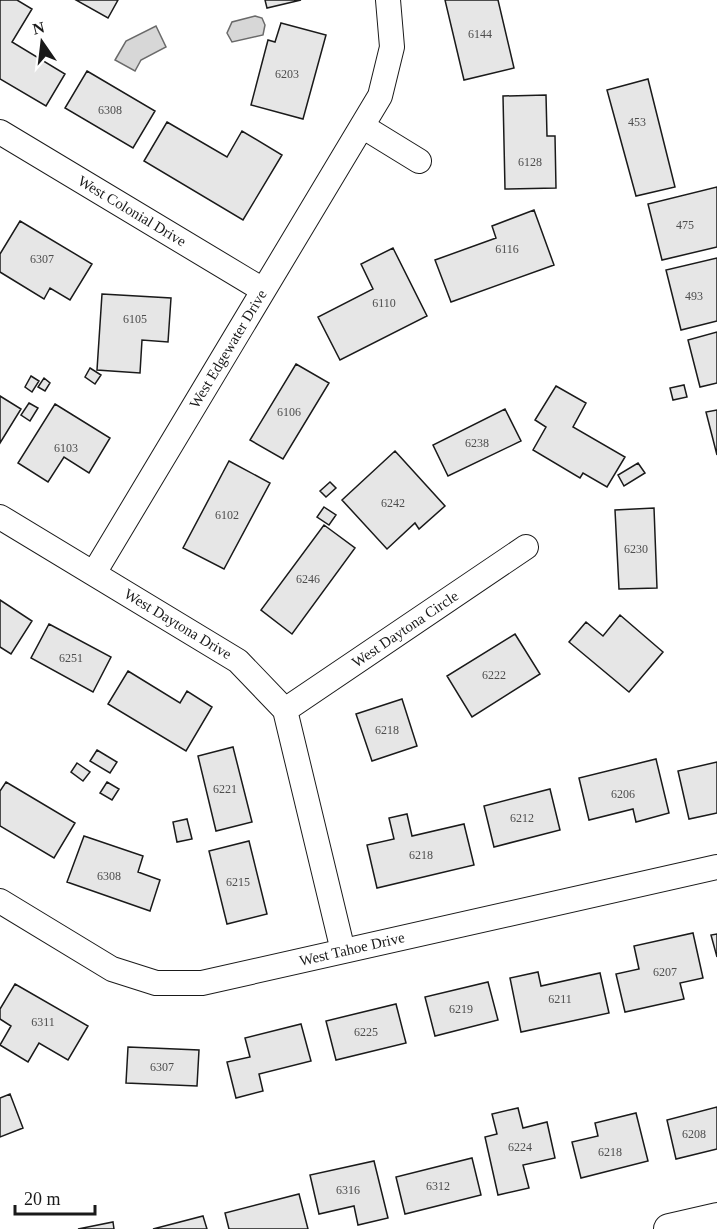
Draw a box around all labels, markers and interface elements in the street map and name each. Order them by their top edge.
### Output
north arrow [12,12,72,72]
text: N [31,18,47,38]
house number: 6144 [468,27,492,41]
house number: 6203 [275,67,299,81]
house number: 6308 [98,103,122,117]
house number: 453 [628,115,646,129]
house number: 6128 [518,155,542,169]
street label: West Colonial Drive [75,172,189,250]
house number: 475 [676,218,694,232]
house number: 6116 [495,242,519,256]
house number: 6307 [30,252,54,266]
street label: West Edgewater Drive [186,287,270,411]
house number: 493 [685,289,703,303]
house number: 6110 [372,296,396,310]
house number: 6105 [123,312,147,326]
house number: 6106 [277,405,301,419]
house number: 6238 [465,436,489,450]
house number: 6103 [54,441,78,455]
house number: 6242 [381,496,405,510]
house number: 6102 [215,508,239,522]
house number: 6230 [624,542,648,556]
house number: 6246 [296,572,320,586]
street label: West Daytona Drive [122,586,235,662]
street label: West Daytona Circle [349,587,461,670]
house number: 6251 [59,651,83,665]
house number: 6222 [482,668,506,682]
house number: 6218 [375,723,399,737]
house number: 6221 [213,782,237,796]
house number: 6206 [611,787,635,801]
house number: 6212 [510,811,534,825]
house number: 6218 [409,848,433,862]
house number: 6308 [97,869,121,883]
house number: 6215 [226,875,250,889]
street label: West Tahoe Drive [298,929,406,969]
house number: 6207 [653,965,677,979]
house number: 6211 [548,992,572,1006]
house number: 6219 [449,1002,473,1016]
house number: 6311 [31,1015,55,1029]
house number: 6225 [354,1025,378,1039]
house number: 6307 [150,1060,174,1074]
house number: 6208 [682,1127,706,1141]
house number: 6224 [508,1140,532,1154]
house number: 6218 [598,1145,622,1159]
scale bar [15,1178,94,1216]
house number: 6312 [426,1179,450,1193]
house number: 6316 [336,1183,360,1197]
text: 20 m [24,1189,61,1209]

